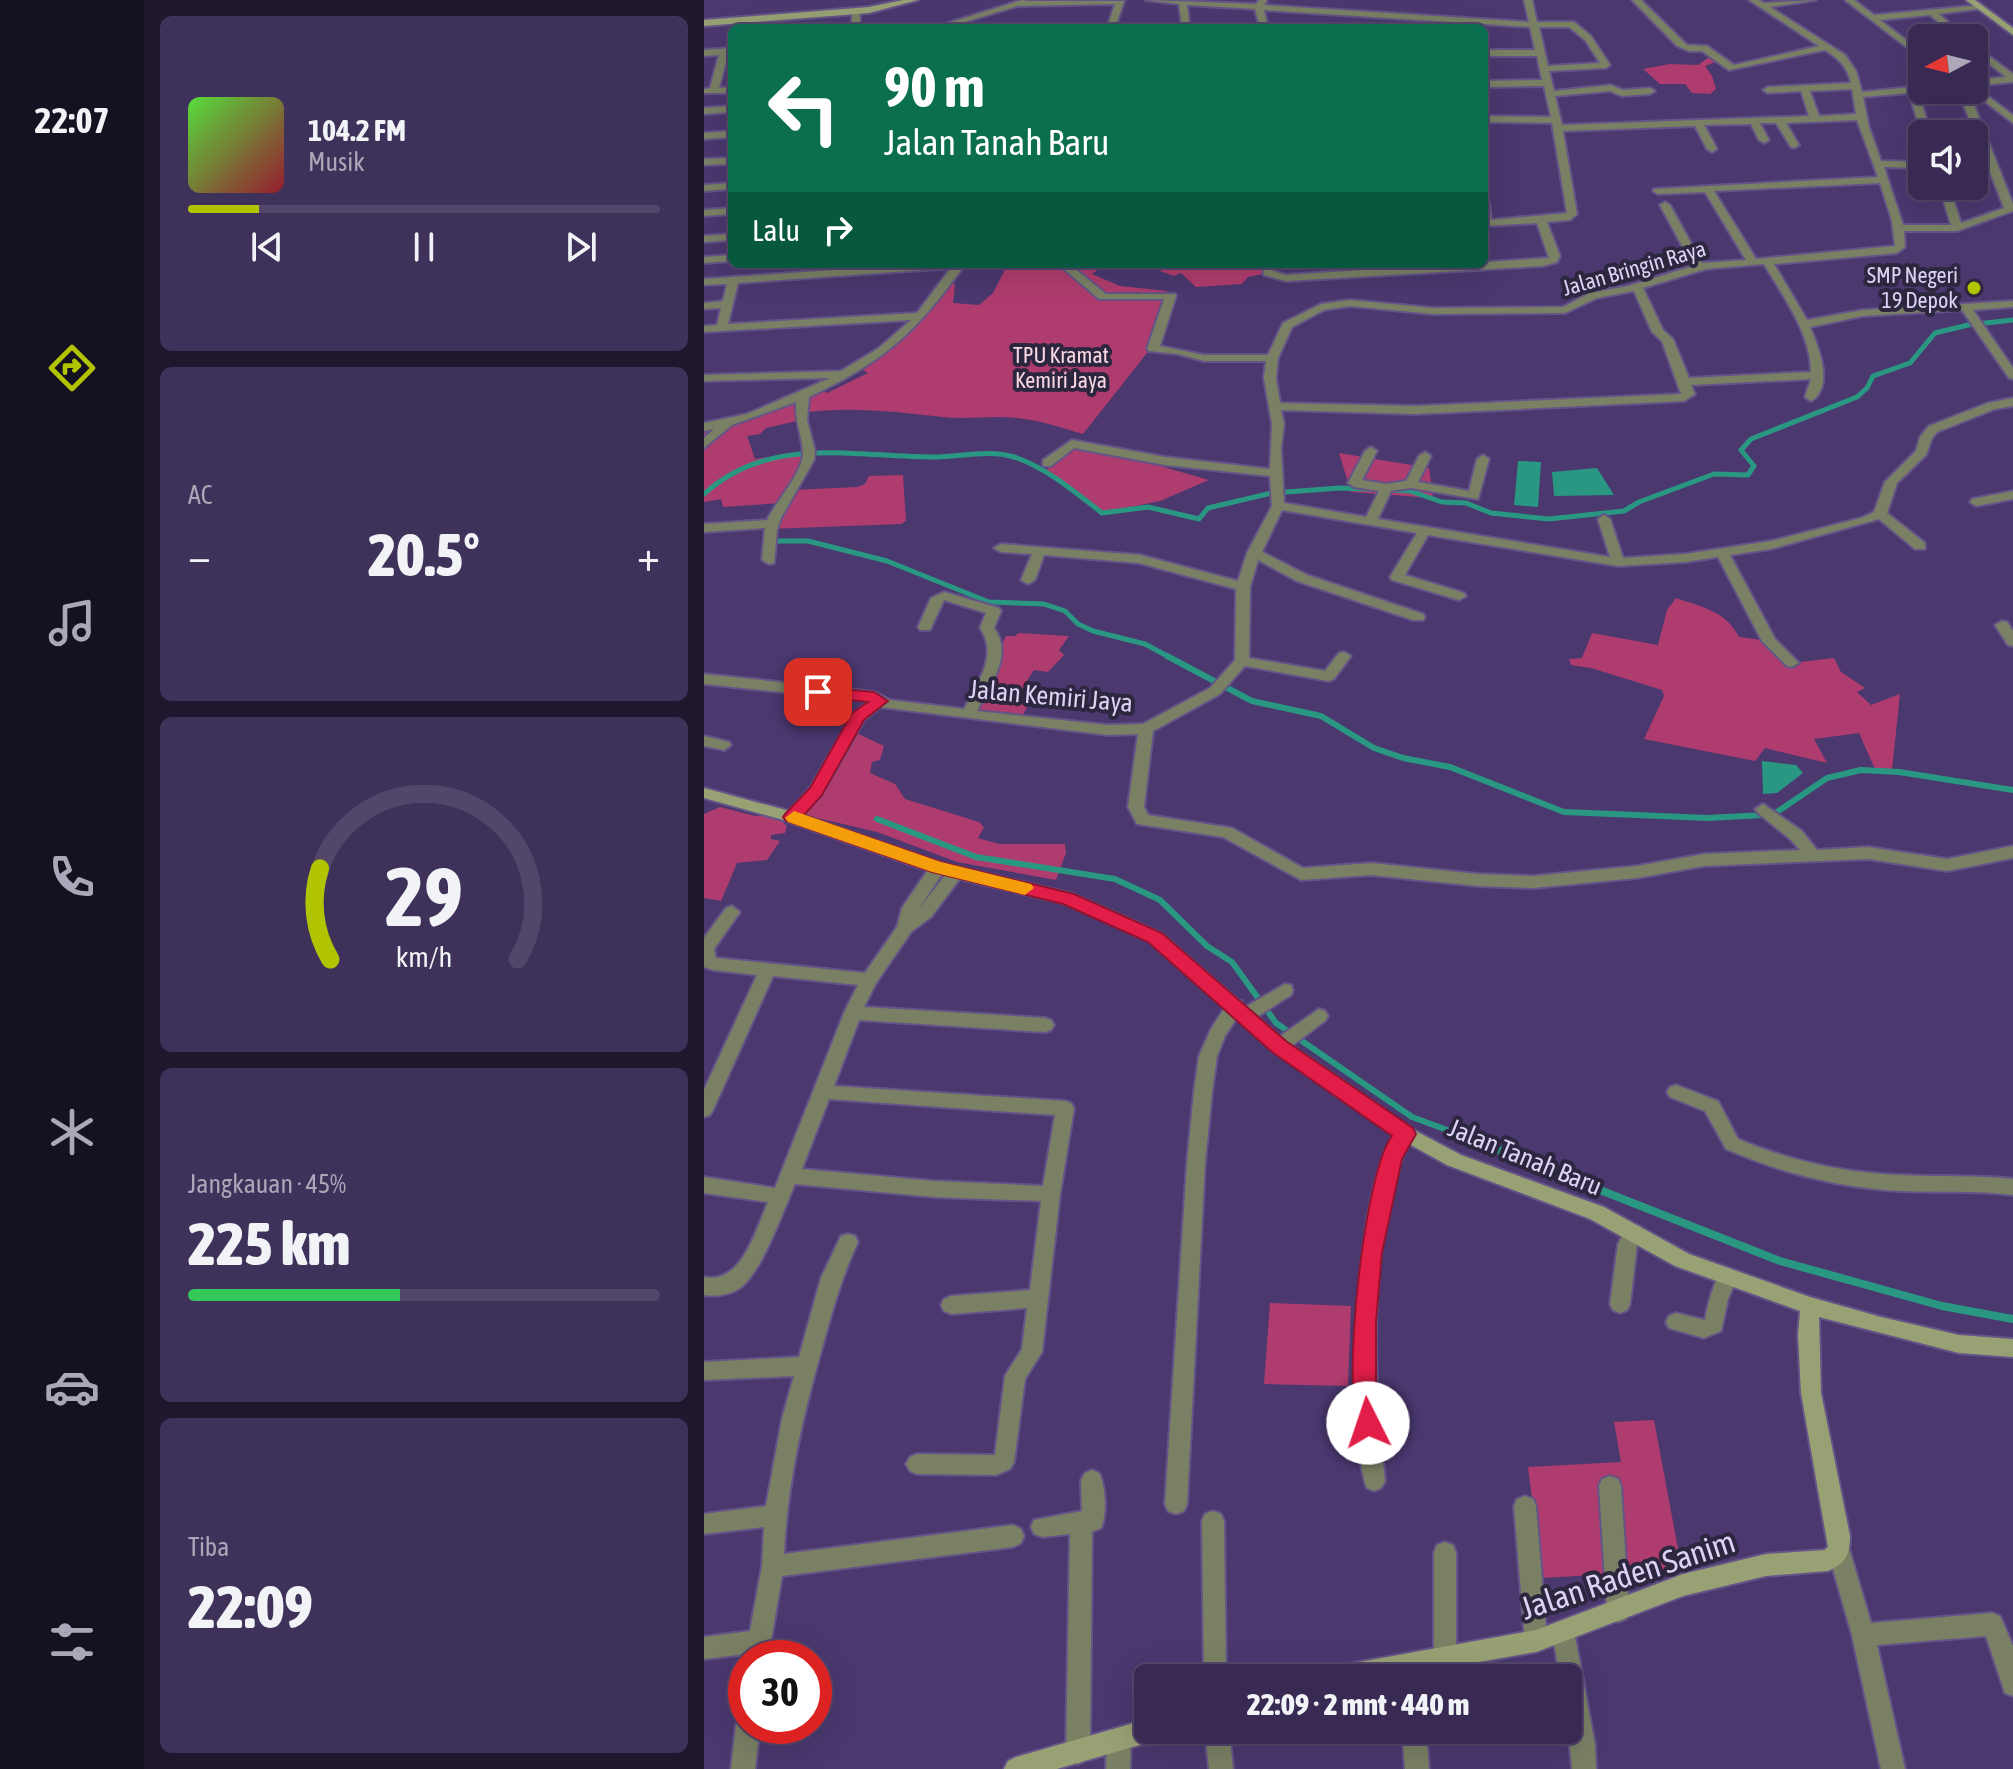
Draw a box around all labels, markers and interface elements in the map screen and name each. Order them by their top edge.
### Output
north arrow [1908,24,1988,104]
map controls [1908,24,1988,200]
text: 90 m [884,55,985,119]
icon: left [752,56,856,160]
text: 22:07 [35,99,109,141]
text: 104.2 FM [308,113,406,147]
button: sound [1908,120,1988,200]
text: Jalan Tanah Baru [884,121,1109,163]
text: Musik [308,147,365,177]
icon: right [816,208,860,252]
text: Lalu [752,213,800,247]
icon: previous [245,225,289,269]
icon: pause [402,225,446,269]
icon: next [559,225,603,269]
street label: Jalan Bringin Raya [1559,235,1709,301]
place label: SMP Negeri 19 Depok [1867,262,1958,313]
marker: SMP Negeri 19 Depok [1965,279,1983,297]
icon: directions [44,340,100,396]
park label: TPU Kramat Kemiri Jaya [1013,342,1109,393]
text: AC [188,480,212,510]
text: 20.5° [368,520,480,589]
text: − [188,530,211,580]
text: + [637,530,660,580]
icon: music [44,595,100,651]
pin [784,658,852,726]
icon: arrive [796,670,840,714]
street label: Jalan Kemiri Jaya [968,674,1134,718]
text: 29 [385,848,463,944]
icon: phone [44,849,100,905]
text: km/h [396,941,452,974]
icon: climate [44,1104,100,1160]
street label: Jalan Tanah Baru [1444,1113,1606,1201]
text: Jangkauan · 45% [188,1169,346,1199]
text: 225 km [188,1209,350,1278]
icon: car [44,1359,100,1415]
position arrow [1326,1381,1410,1465]
street label: Jalan Raden Sanim [1516,1522,1740,1627]
text: Tiba [188,1532,229,1562]
text: 22:09 [188,1572,313,1641]
icon: filters [44,1614,100,1670]
speed limit sign: 30 [728,1640,832,1744]
text: 22:09 · 2 mnt · 440 m [1247,1687,1469,1721]

